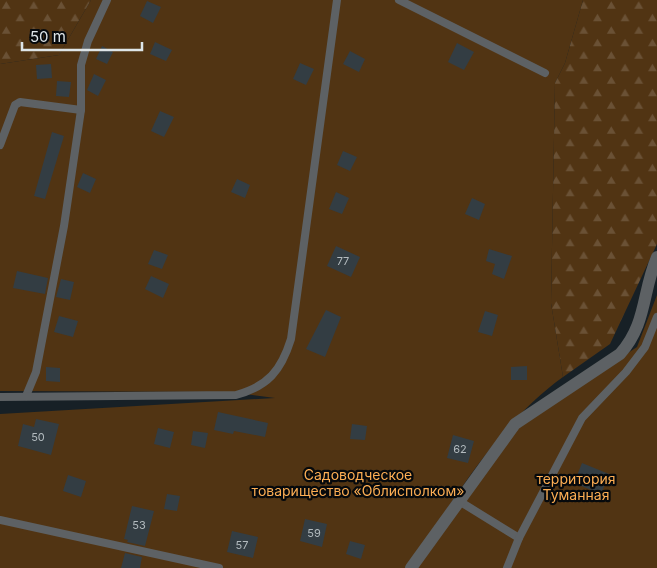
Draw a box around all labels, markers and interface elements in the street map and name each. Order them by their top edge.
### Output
scale bar [22,20,142,52]
text: 50 m [30,27,66,46]
house number: 77 [337,254,349,268]
house number: 50 [31,430,45,444]
house number: 62 [453,442,467,456]
park label: Садоводческое товарищество «Облисполком» [252,466,464,499]
park label: территория Туманная [536,470,616,503]
house number: 53 [132,518,146,532]
house number: 59 [307,526,321,540]
house number: 57 [236,538,248,552]

